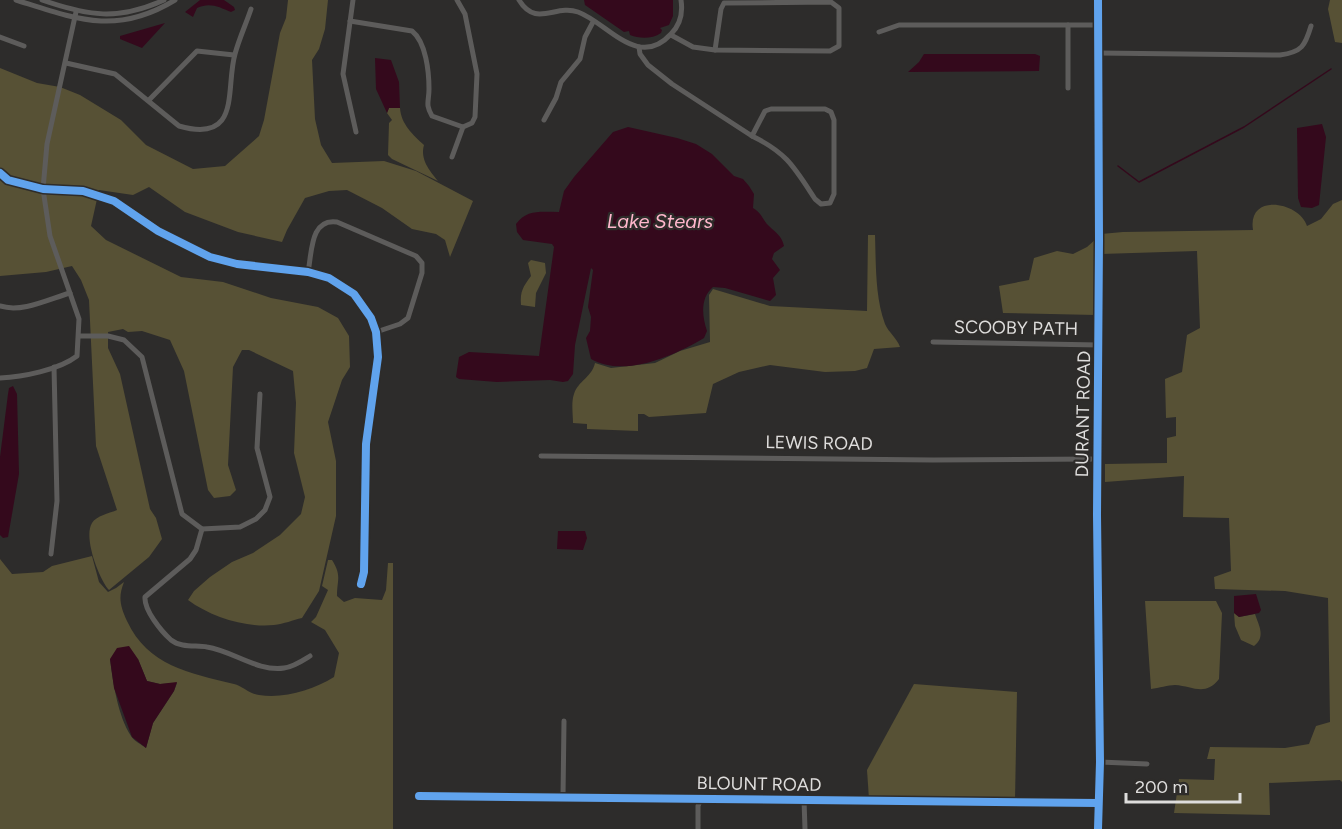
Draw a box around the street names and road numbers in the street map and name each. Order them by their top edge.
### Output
street label: SCOOBY PATH [954,316,1078,340]
street label: DURANT ROAD [1071,350,1095,478]
street label: LEWIS ROAD [765,431,873,455]
street label: BLOUNT ROAD [696,772,822,796]

